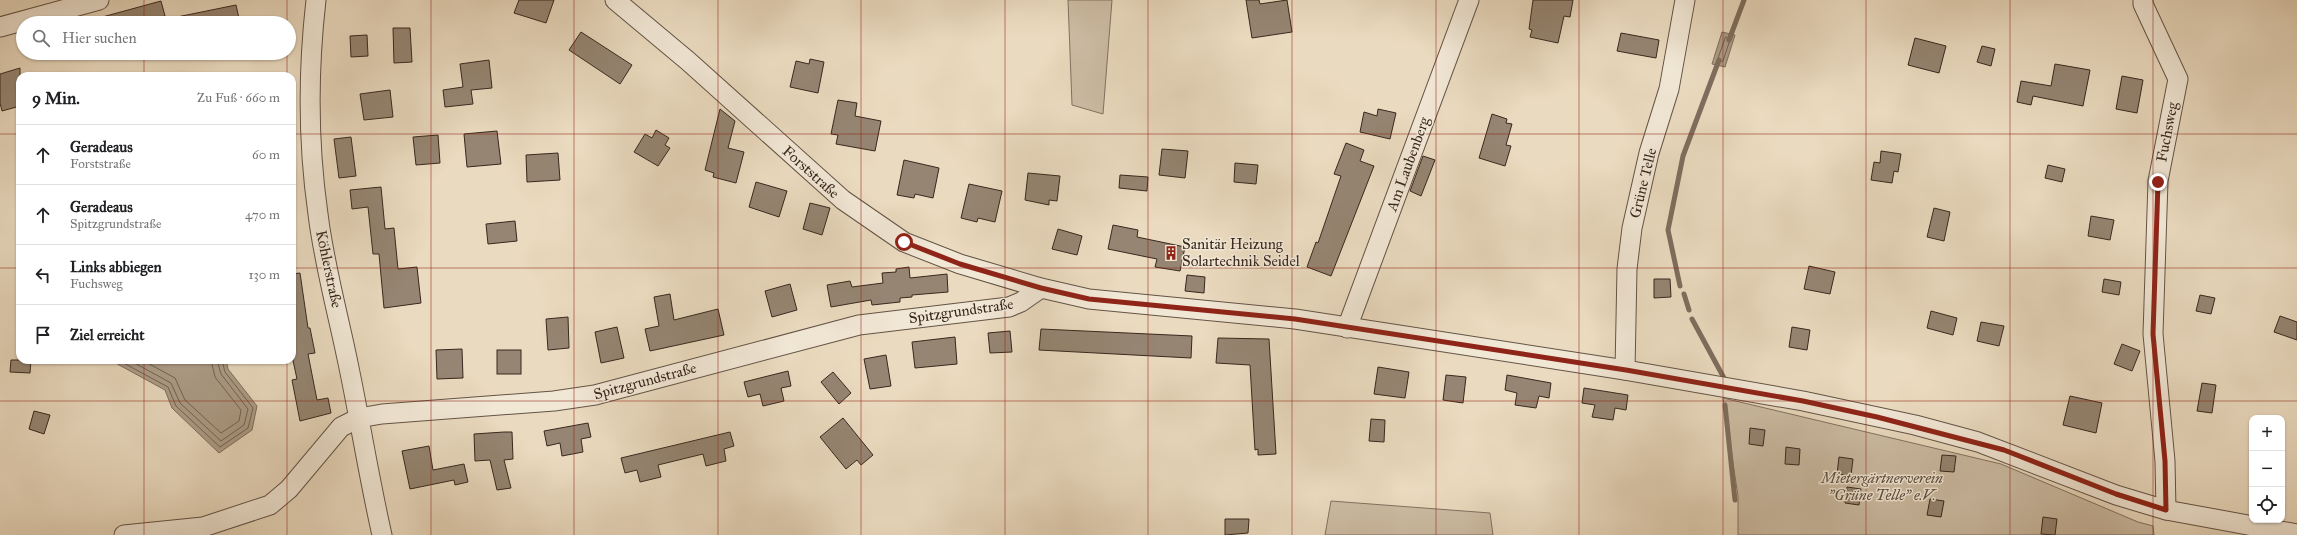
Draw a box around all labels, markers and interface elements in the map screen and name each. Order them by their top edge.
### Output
search box [16,16,296,60]
icon: search [30,27,52,49]
text: Hier suchen [62,29,137,47]
text: 9 Min. [32,88,80,109]
text: Zu Fuß · 660 m [197,90,280,106]
street label: Fuchsweg [2152,100,2182,164]
street label: Am Laubenberg [1382,113,1434,215]
text: Geradeaus [70,138,133,156]
street label: Forststraße [779,142,843,202]
icon: ahead [32,144,54,166]
street label: Grüne Telle [1626,146,1660,220]
text: 60 m [252,147,280,163]
text: Forststraße [70,156,131,172]
route end [2149,173,2167,191]
text: Geradeaus [70,198,133,216]
icon: ahead [32,204,54,226]
text: 470 m [245,207,280,223]
text: Spitzgrundstraße [70,216,161,232]
street label: Köhlerstraße [312,228,346,310]
route start [895,233,913,251]
place label: Sanitär Heizung Solartechnik Seidel [1182,235,1301,270]
building icon: Sanitär Heizung Solartechnik Seidel [1163,245,1179,261]
text: Links abbiegen [70,258,162,276]
icon: left [32,264,54,286]
text: 130 m [248,267,280,283]
text: Fuchsweg [70,276,123,292]
street label: Spitzgrundstraße [907,295,1015,327]
icon: arrive [32,324,54,346]
text: Ziel erreicht [70,326,145,344]
street label: Spitzgrundstraße [592,359,698,403]
map controls [2249,415,2285,523]
button: + [2249,415,2285,451]
button: − [2249,451,2285,487]
park label: Mietergärtnerverein "Grüne Telle" e.V. [1819,469,1943,504]
button: locate [2249,487,2285,523]

